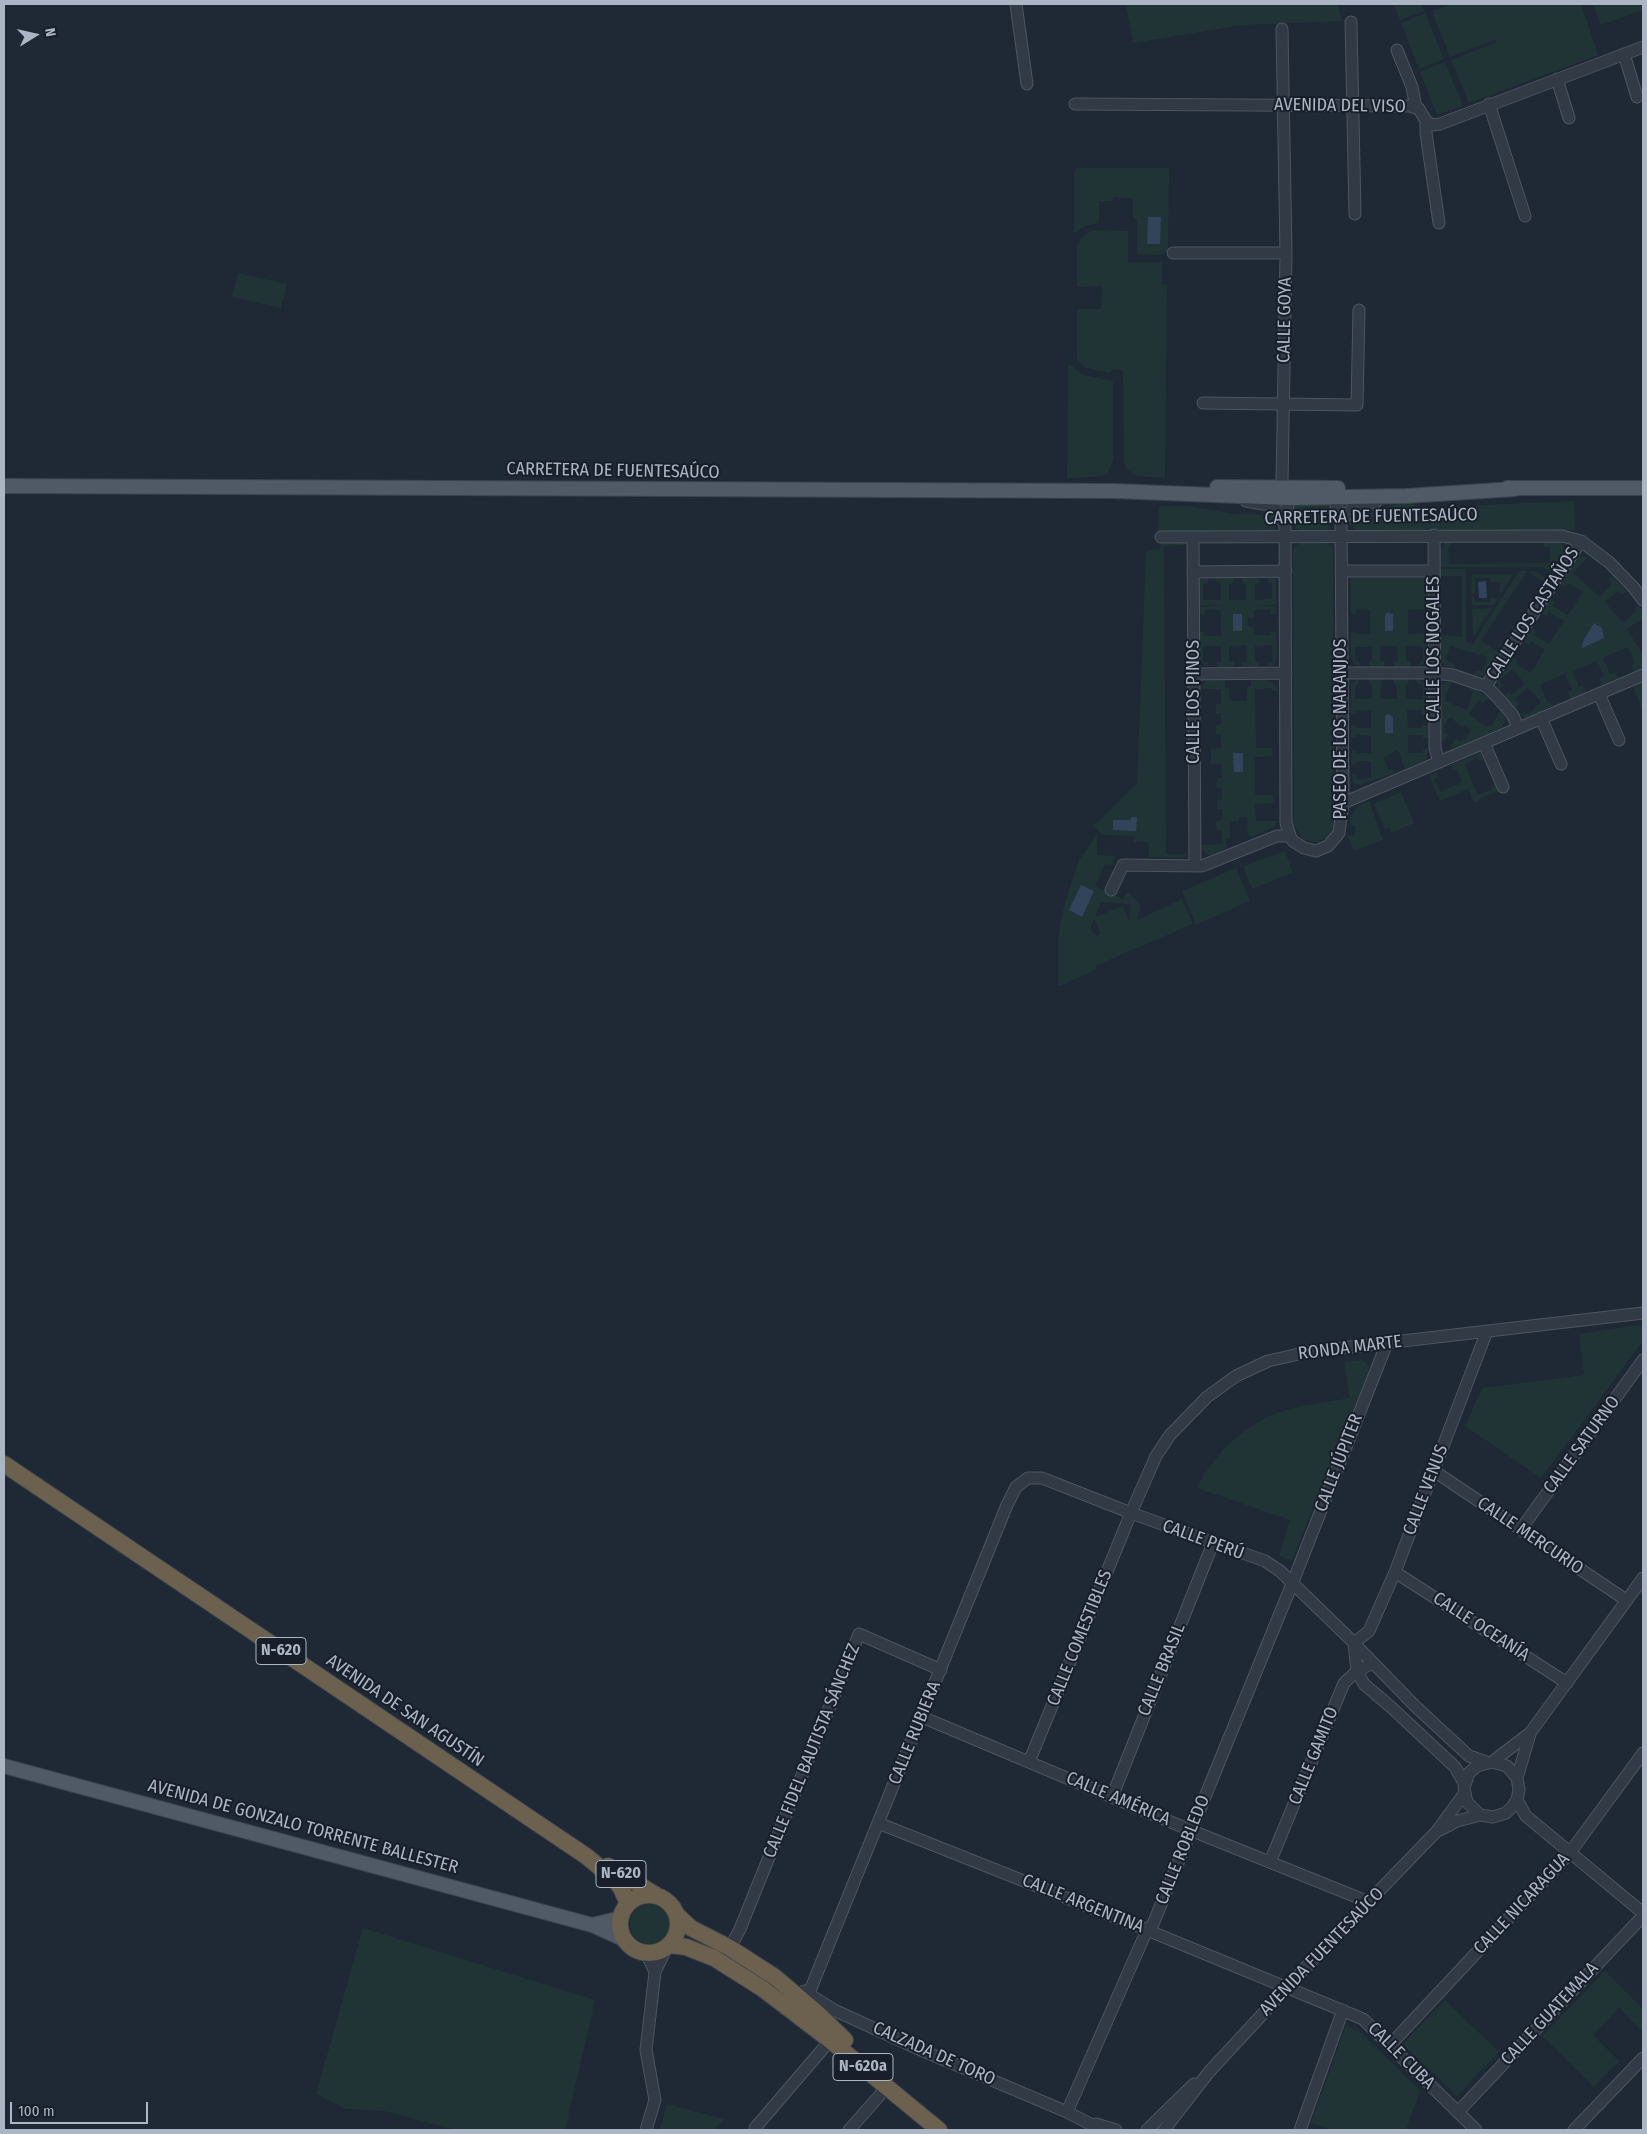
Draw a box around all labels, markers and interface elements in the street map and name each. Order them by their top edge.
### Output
north arrow [10,10,60,60]
text: N [41,27,59,38]
street label: AVENIDA DEL VISO [1274,94,1406,118]
street label: CALLE GOYA [1273,277,1297,363]
street label: CARRETERA DE FUENTESAÚCO [506,458,720,484]
street label: CARRETERA DE FUENTESAÚCO [1264,504,1478,530]
street label: CALLE LOS CASTAÑOS [1482,544,1584,684]
street label: CALLE LOS NOGALES [1423,576,1445,722]
street label: PASEO DE LOS NARANJOS [1330,639,1352,819]
street label: CALLE LOS PINOS [1183,640,1205,764]
street label: RONDA MARTE [1297,1331,1403,1365]
street label: CALLE SATURNO [1539,1392,1625,1498]
street label: CALLE JÚPITER [1310,1411,1368,1515]
street label: CALLE VENUS [1399,1442,1453,1538]
street label: CALLE MERCURIO [1473,1493,1587,1579]
street label: CALLE PERÚ [1159,1515,1247,1565]
street label: CALLE COMESTIBLES [1043,1567,1117,1709]
street label: CALLE OCEANÍA [1429,1588,1533,1666]
street label: CALLE BRASIL [1134,1621,1190,1719]
road number: N-620 [256,1638,306,1664]
street label: CALLE FIDEL BAUTISTA SÁNCHEZ [759,1641,865,1861]
street label: AVENIDA DE SAN AGUSTÍN [322,1650,488,1772]
street label: CALLE RUBIERA [884,1678,946,1788]
street label: CALLE GAMITO [1285,1704,1343,1808]
street label: CALLE AMÉRICA [1063,1767,1173,1831]
street label: AVENIDA DE GONZALO TORRENTE BALLESTER [145,1775,461,1879]
street label: CALLE ROBLEDO [1151,1792,1215,1908]
street label: CALLE NICARAGUA [1470,1849,1574,1959]
road number: N-620 [596,1860,646,1888]
street label: CALLE ARGENTINA [1019,1870,1147,1938]
street label: AVENIDA FUENTESAÚCO [1255,1883,1389,2021]
street label: CALLE GUATEMALA [1497,1958,1603,2070]
street label: CALZADA DE TORO [869,2017,999,2091]
street label: CALLE CUBA [1363,2018,1439,2094]
road number: N-620a [833,2054,893,2080]
scale bar [12,2092,150,2124]
text: 100 m [18,2102,55,2120]

